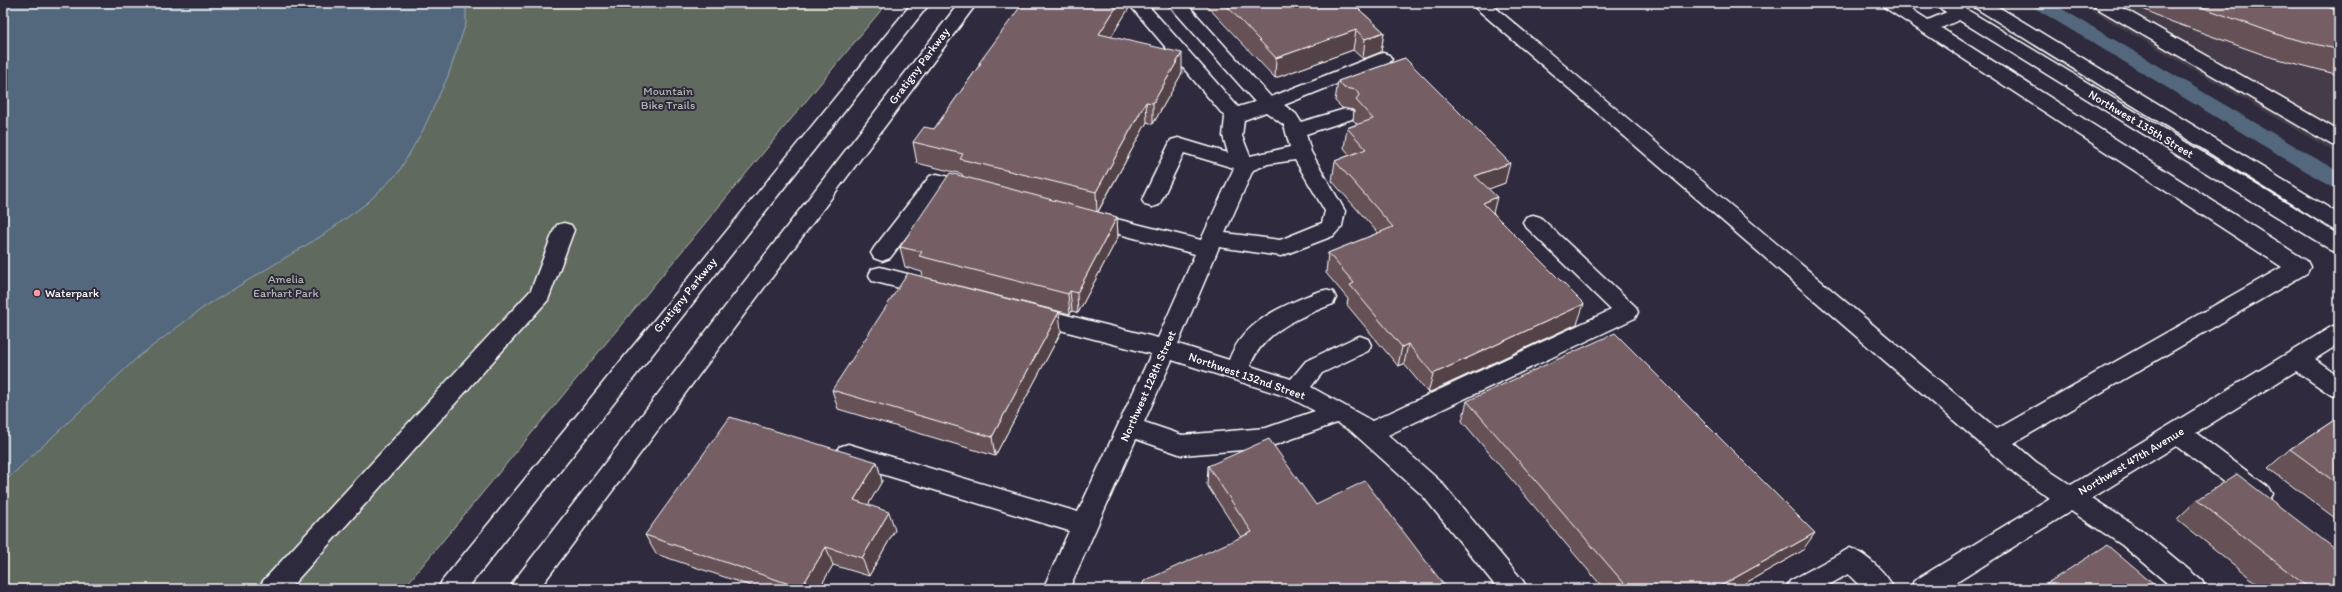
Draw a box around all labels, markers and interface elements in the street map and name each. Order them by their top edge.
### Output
street label: Gratigny Parkway [886,25,953,107]
park label: Mountain Bike Trails [641,84,695,112]
street label: Northwest 135th Street [2086,87,2196,161]
street label: Gratigny Parkway [651,254,720,335]
park label: Amelia Earhart Park [253,272,320,300]
place label: Waterpark [45,286,99,300]
marker: Waterpark [32,288,42,298]
street label: Northwest 128th Street [1117,328,1179,444]
street label: Northwest 132nd Street [1187,349,1308,403]
street label: Northwest 47th Avenue [2076,424,2187,498]

